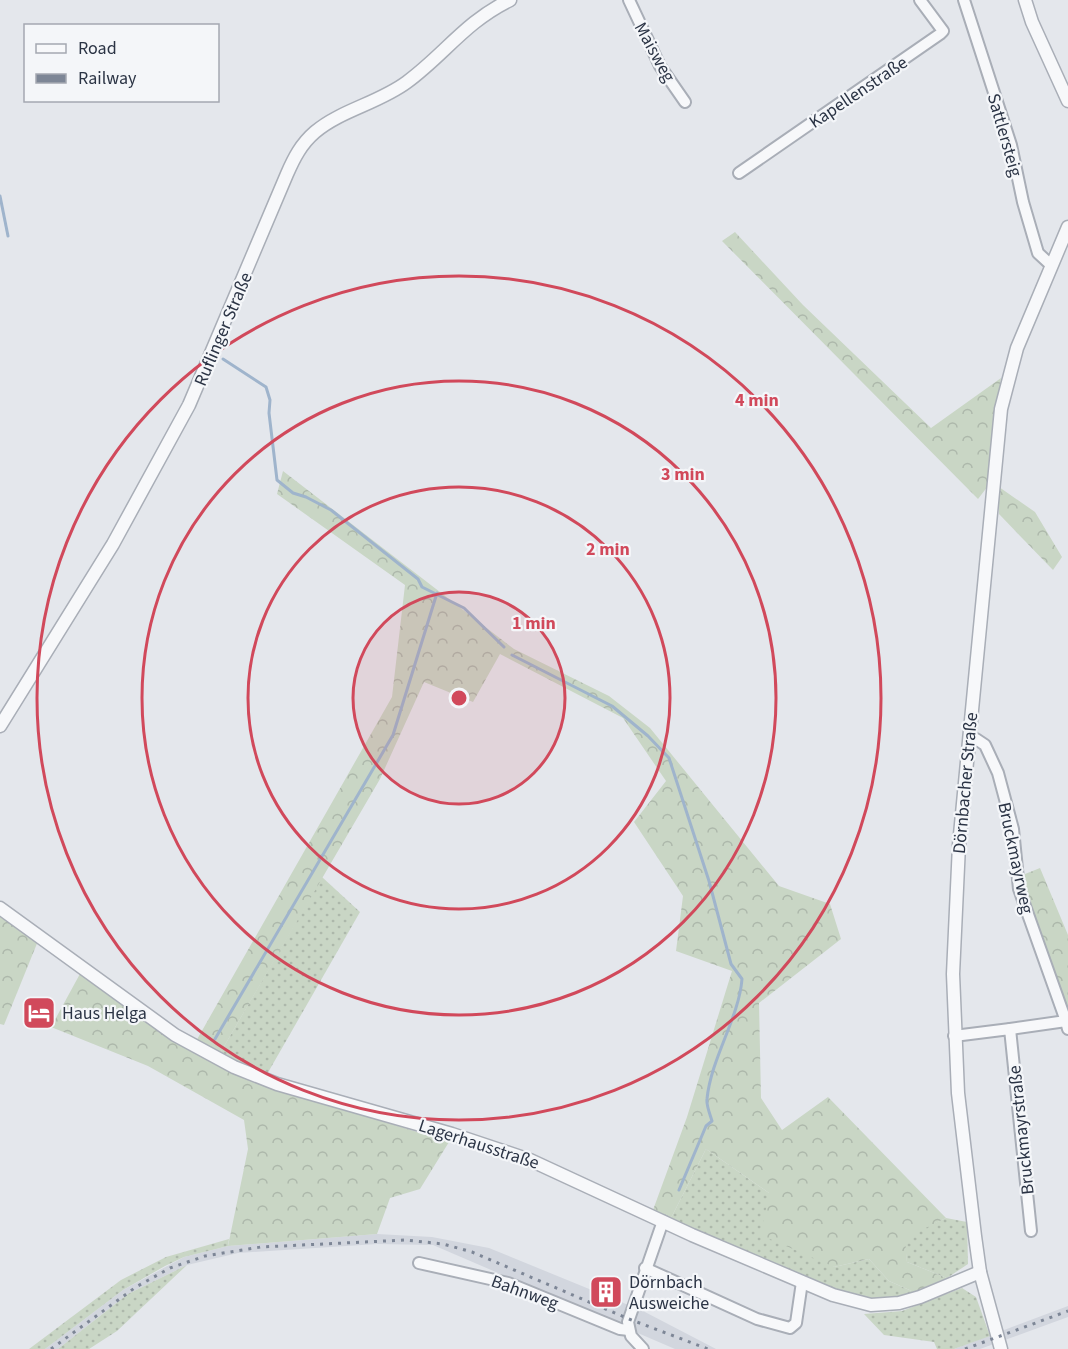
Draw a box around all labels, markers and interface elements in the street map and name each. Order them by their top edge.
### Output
street label: Maisweg [628,18,681,87]
legend [24,24,219,102]
text: Road [78,36,117,61]
street label: Kapellenstraße [804,50,913,135]
text: Railway [78,66,137,91]
street label: Sattlersteig [981,91,1028,180]
street label: Ruflinger Straße [188,268,259,390]
text: 4 min [735,388,779,413]
text: 3 min [661,462,705,487]
text: 2 min [586,537,630,562]
text: 1 min [512,611,556,636]
centre of rings [449,688,469,708]
street label: Dörnbacher Straße [947,711,984,855]
street label: Bruckmayrweg [991,800,1040,916]
hotel icon: Haus Helga [21,995,57,1031]
place label: Haus Helga [62,1001,147,1026]
street label: Bruckmayrstraße [1002,1064,1041,1196]
street label: Lagerhausstraße [415,1113,542,1176]
street label: Bahnweg [488,1269,562,1316]
place label: Dörnbach Ausweiche [629,1270,709,1316]
building icon: Dörnbach Ausweiche [588,1274,624,1310]

